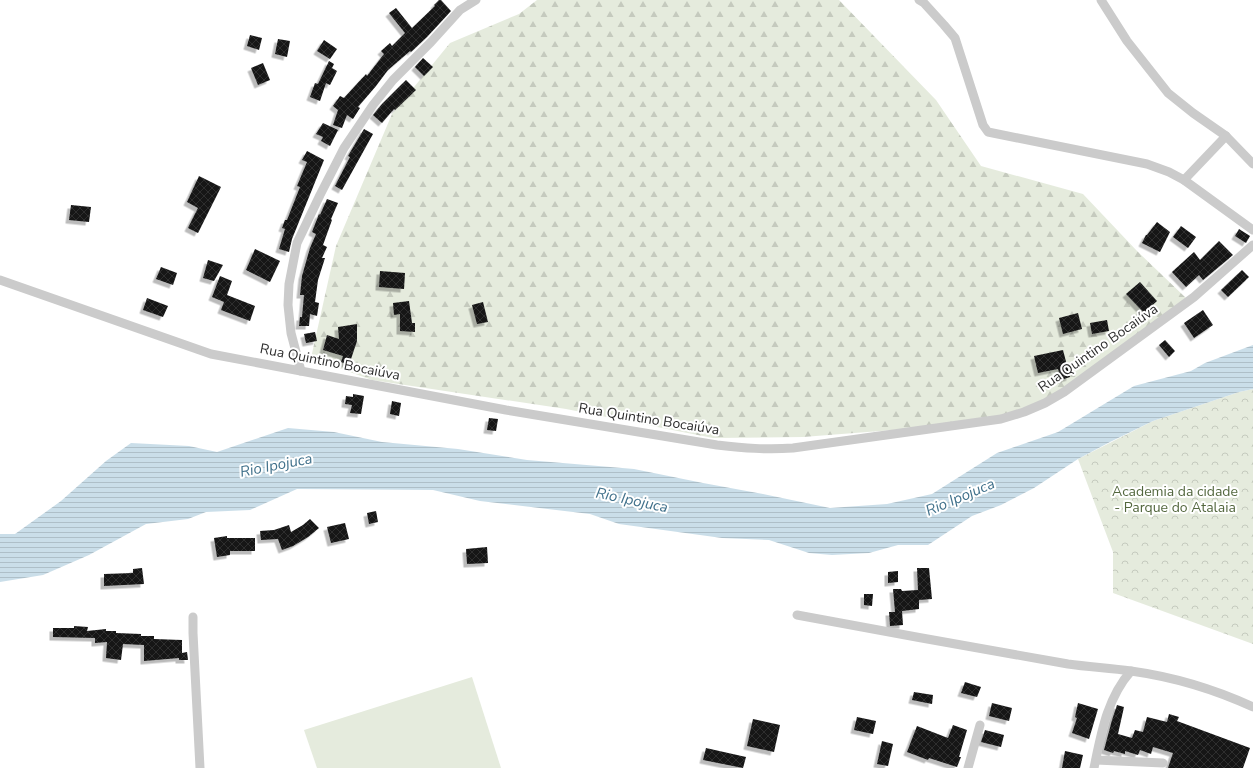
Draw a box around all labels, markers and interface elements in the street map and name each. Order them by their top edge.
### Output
street label: Rua Quintino Bocaiúva [1034,299,1162,397]
street label: Rua Quintino Bocaiúva [258,339,402,385]
street label: Rua Quintino Bocaiúva [577,398,721,440]
water label: Rio Ipojuca [238,448,314,482]
water label: Rio Ipojuca [922,473,998,521]
park label: Academia da cidade - Parque do Atalaia [1112,482,1238,517]
water label: Rio Ipojuca [594,483,670,517]

